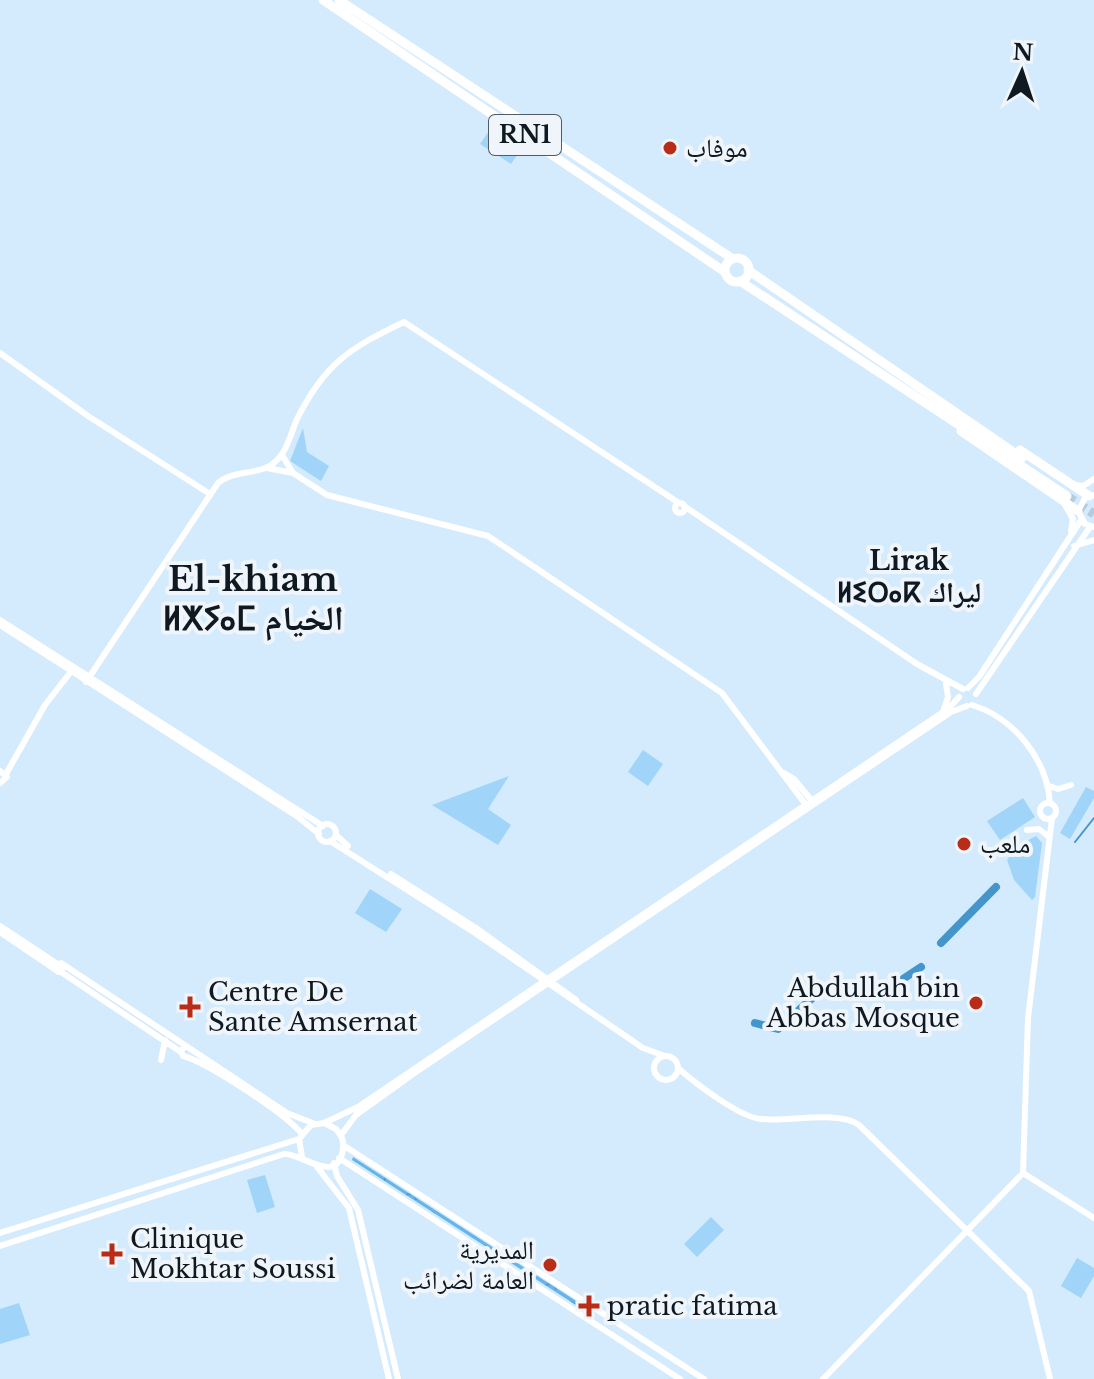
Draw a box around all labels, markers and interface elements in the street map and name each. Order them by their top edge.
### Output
north arrow [982,32,1062,112]
text: N [1012,39,1034,67]
road number: RN1 [489,115,561,155]
place label: موفاب [686,132,748,164]
marker: موفاب [661,139,679,157]
district label: Lirak ⵍⵉⵔⴰⴽ ليراك [837,543,981,610]
district label: El-khiam ⵍⵅⵢⴰⵎ الخيام [162,558,344,641]
place label: ملعب [980,828,1030,860]
marker: ملعب [955,835,973,853]
place label: Abdullah bin Abbas Mosque [766,972,960,1034]
place label: Centre De Sante Amsernat [208,976,418,1038]
marker: Abdullah bin Abbas Mosque [967,994,985,1012]
marker: Centre De Sante Amsernat [179,996,201,1018]
place label: Clinique Mokhtar Soussi [130,1223,336,1285]
place label: المديرية العامة لضرائب [403,1234,534,1296]
marker: Clinique Mokhtar Soussi [101,1243,123,1265]
marker: المديرية العامة لضرائب [541,1256,559,1274]
place label: pratic fatima [607,1290,778,1322]
marker: pratic fatima [578,1295,600,1317]

